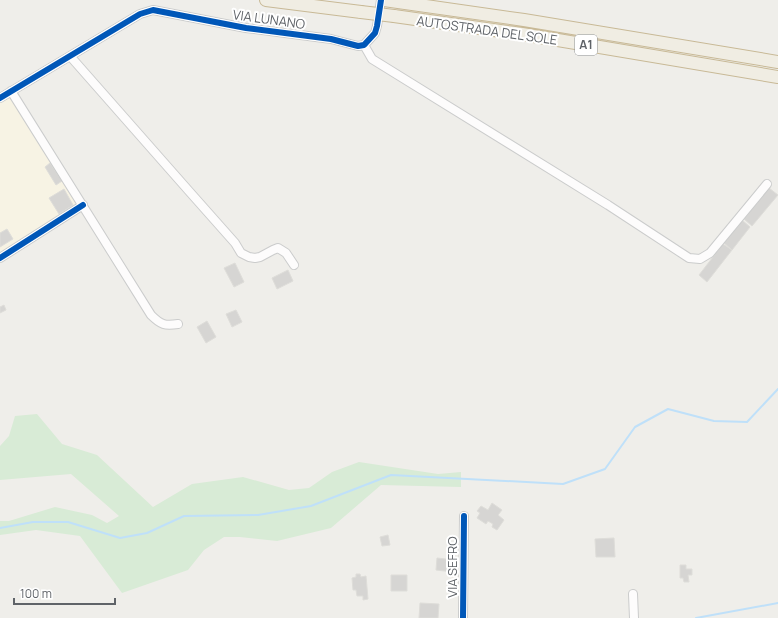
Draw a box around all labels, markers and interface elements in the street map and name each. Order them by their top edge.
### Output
street label: VIA LUNANO [232,5,307,33]
street label: AUTOSTRADA DEL SOLE [415,11,559,49]
road number: A1 [575,35,597,55]
street label: VIA SEFRO [443,536,461,598]
scale bar [14,580,115,606]
text: 100 m [20,585,52,602]

